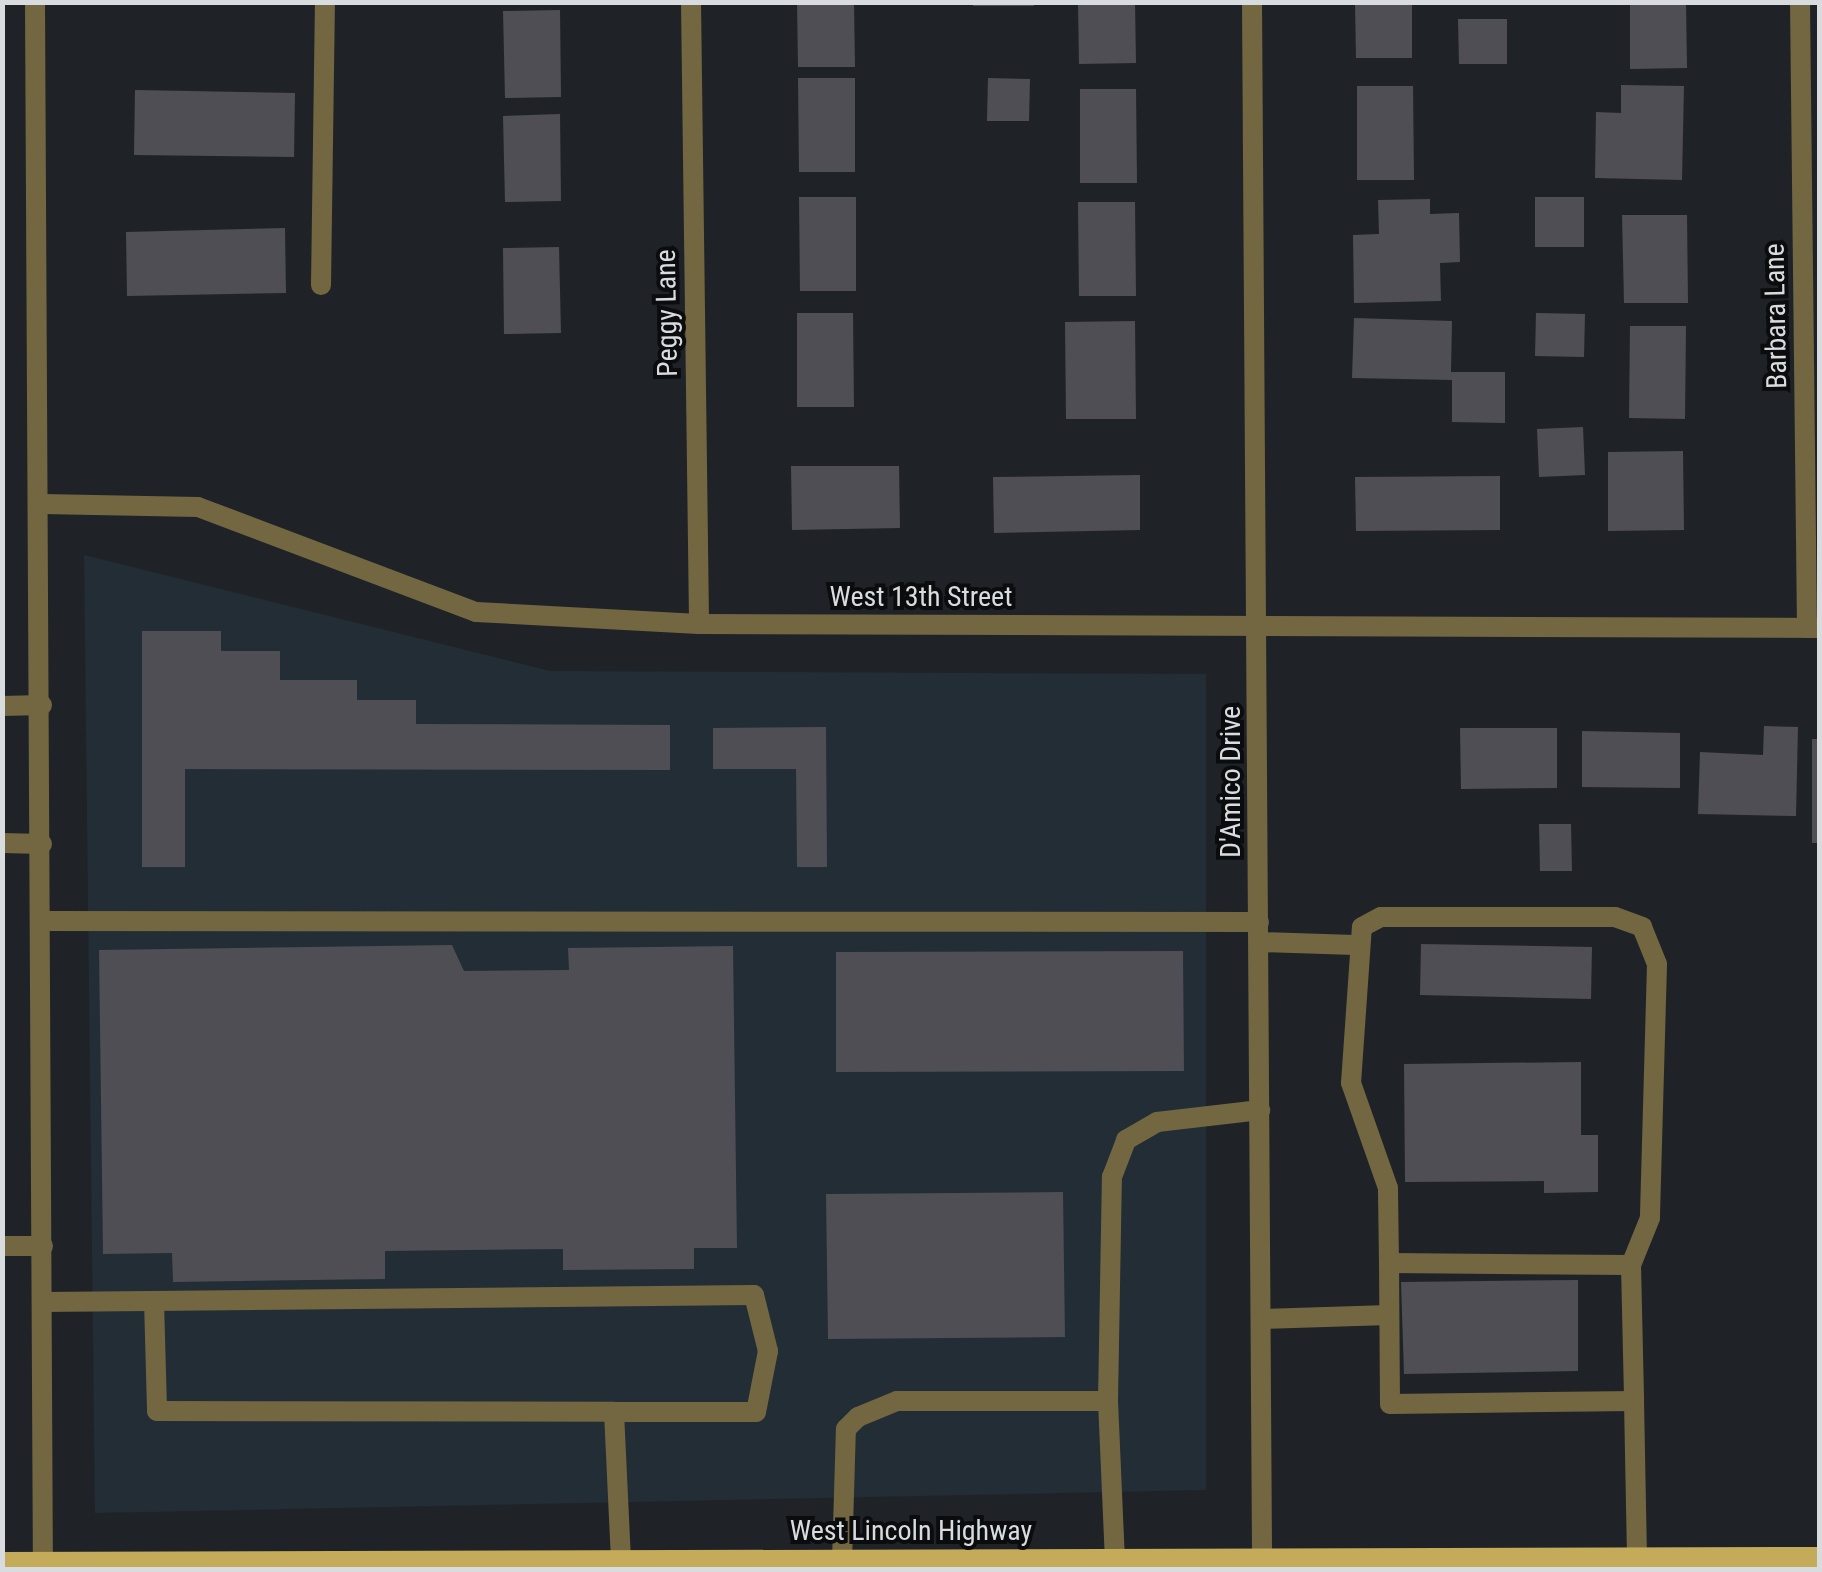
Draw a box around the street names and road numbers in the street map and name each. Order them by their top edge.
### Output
street label: Barbara Lane [1758,243,1794,389]
street label: Peggy Lane [649,249,685,377]
street label: West 13th Street [830,580,1012,614]
street label: D'Amico Drive [1214,706,1248,858]
street label: West Lincoln Highway [790,1514,1032,1548]

